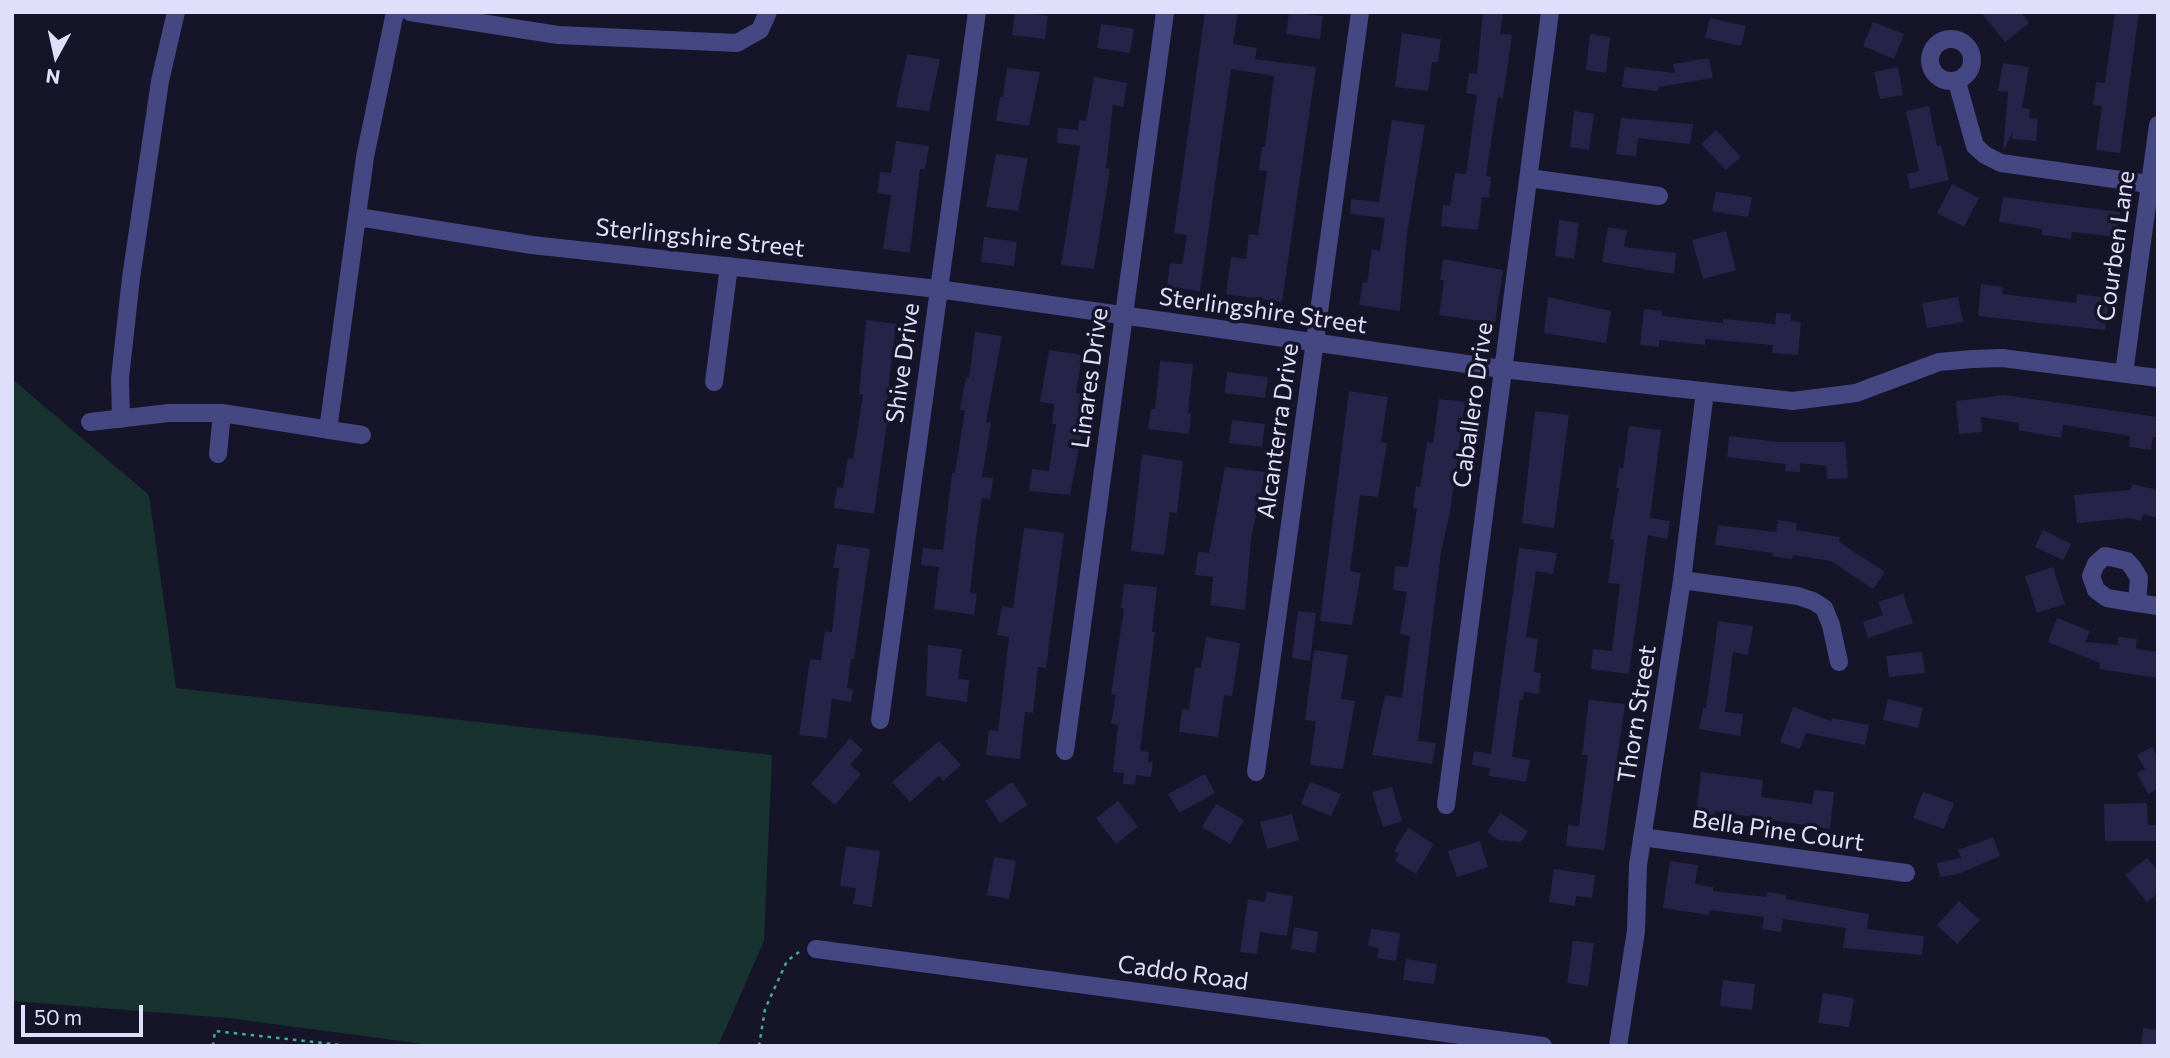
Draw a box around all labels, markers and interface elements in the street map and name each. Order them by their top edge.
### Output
north arrow [21,21,91,91]
text: N [44,65,62,90]
street label: Courben Lane [2091,169,2141,323]
street label: Sterlingshire Street [594,213,806,263]
street label: Sterlingshire Street [1157,282,1369,340]
street label: Shive Drive [880,301,926,425]
street label: Linares Drive [1066,306,1114,450]
street label: Caballero Drive [1447,320,1499,490]
street label: Alcanterra Drive [1251,341,1305,521]
street label: Thorn Street [1612,643,1662,785]
street label: Bella Pine Court [1690,805,1866,857]
street label: Caddo Road [1116,950,1250,996]
scale bar [24,992,147,1036]
text: 50 m [34,1004,82,1029]

